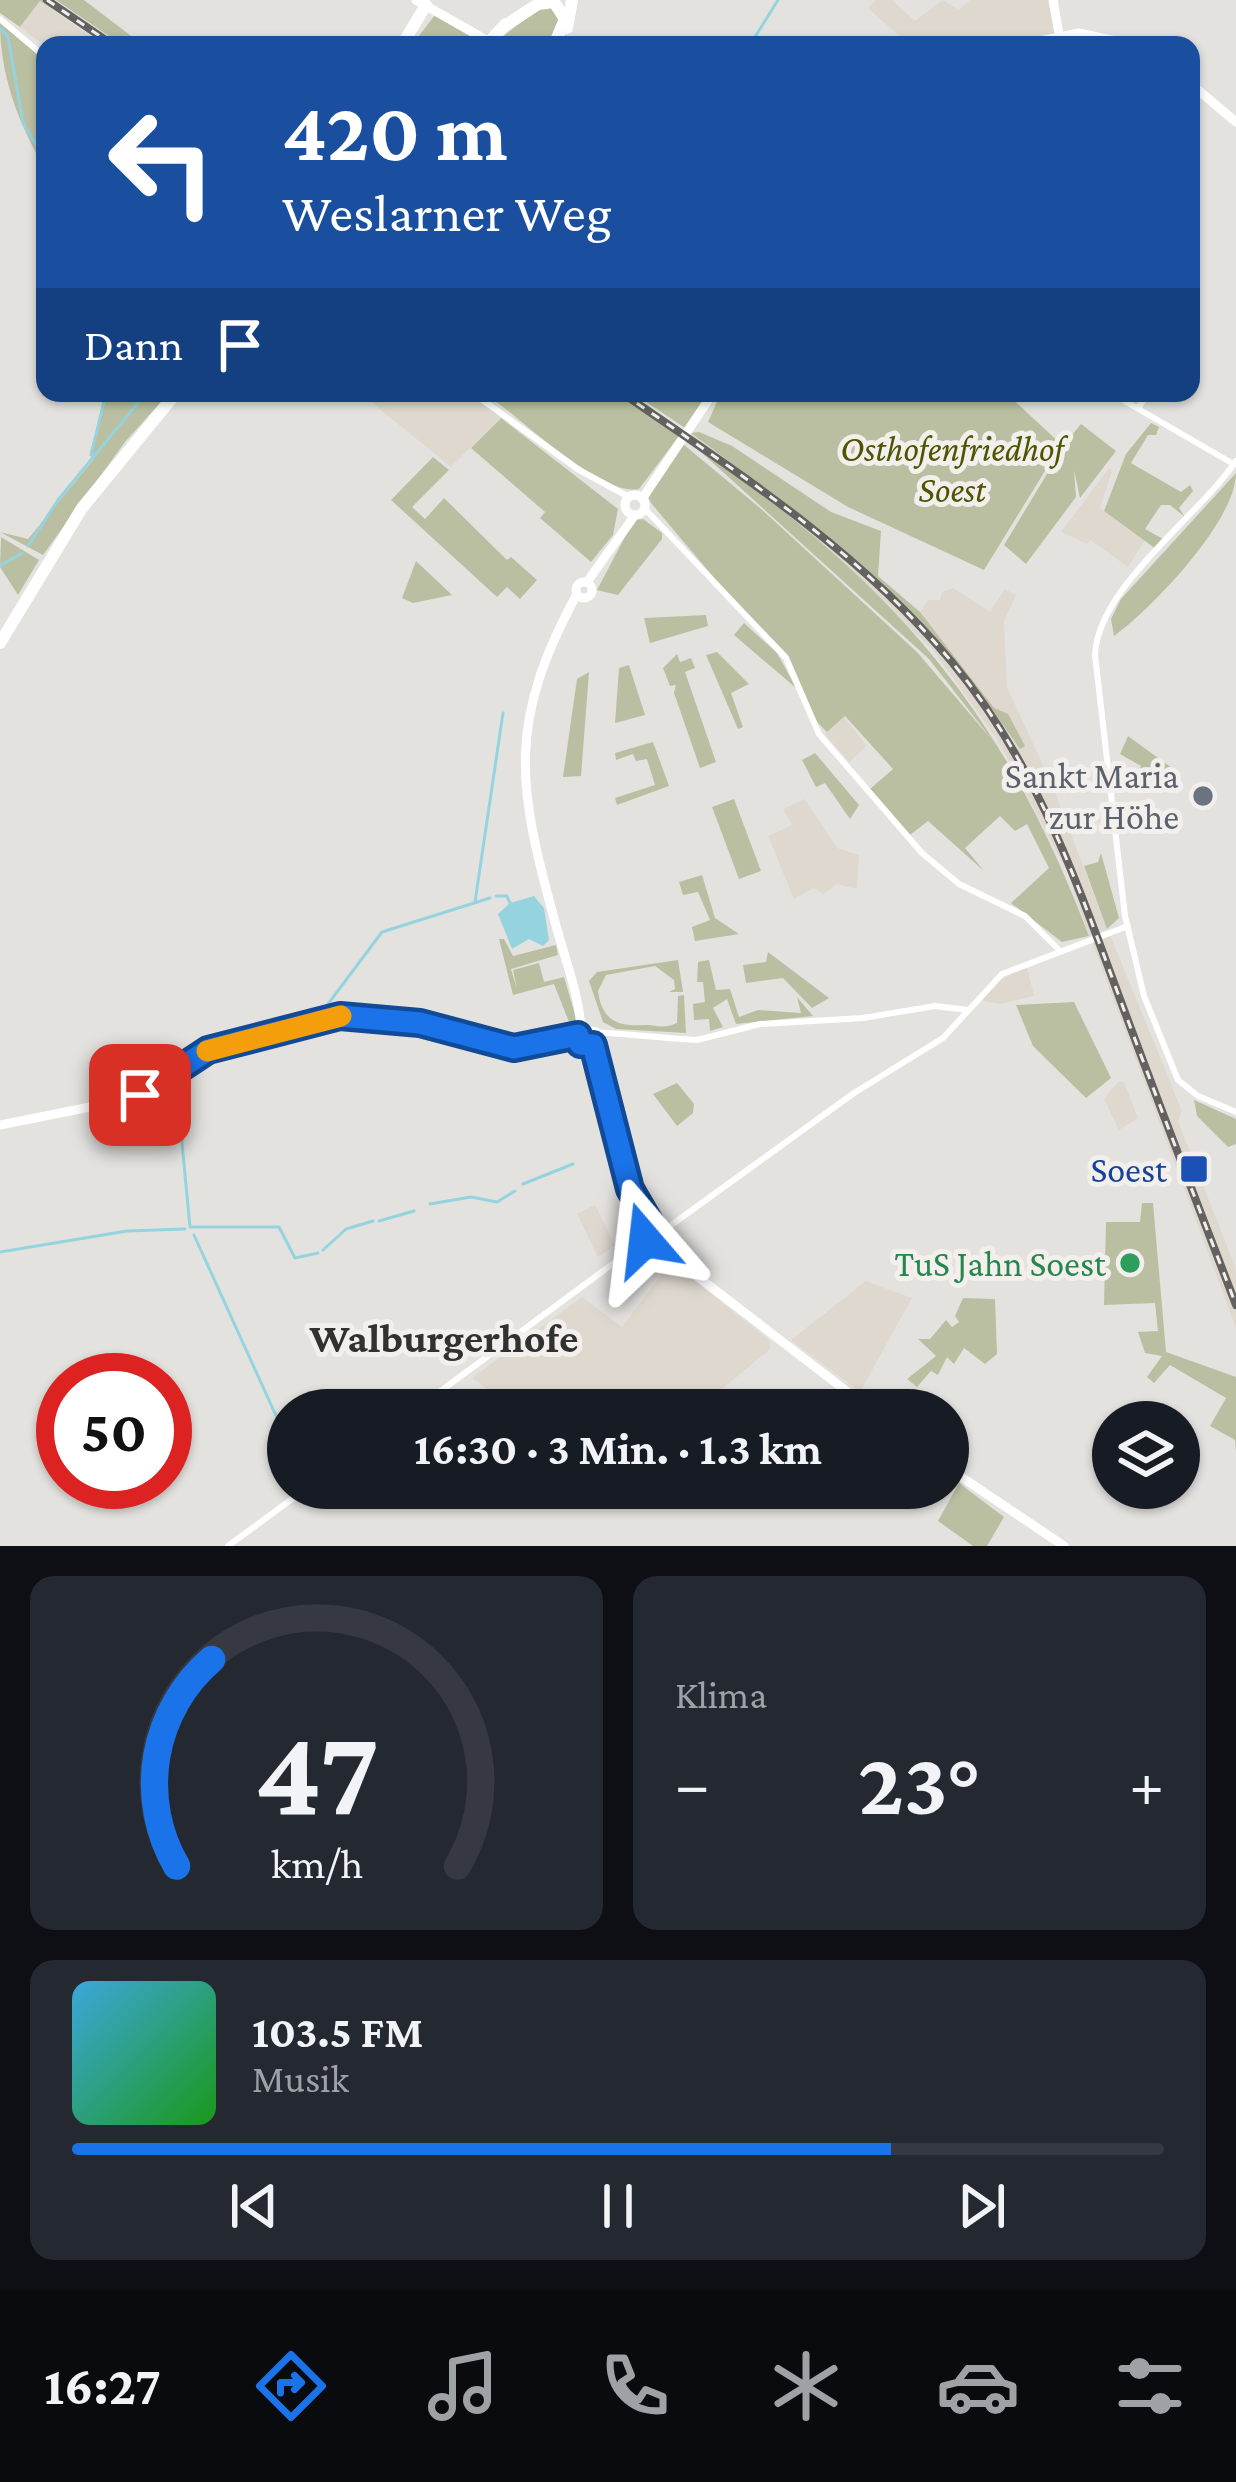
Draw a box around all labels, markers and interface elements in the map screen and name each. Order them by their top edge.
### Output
icon: left [84,84,240,240]
text: 420 m [282,85,508,178]
text: Weslarner Weg [282,183,612,243]
icon: arrive [207,312,273,378]
text: Dann [84,320,183,370]
park label: Osthofenfriedhof Soest [840,429,1068,510]
place label: Sankt Maria zur Höhe [1005,756,1179,837]
marker: Sankt Maria zur Höhe [1190,783,1216,809]
pin [89,1044,191,1146]
icon: arrive [107,1062,173,1128]
place label: Soest [1090,1150,1168,1190]
marker: Soest [1178,1153,1210,1185]
position arrow [582,1177,708,1303]
place label: TuS Jahn Soest [895,1244,1107,1284]
marker: TuS Jahn Soest [1117,1250,1143,1276]
district label: Walburgerhofe [308,1314,579,1361]
speed limit sign: 50 [36,1353,192,1509]
map controls [1092,1401,1200,1509]
button: layers [1092,1401,1200,1509]
text: 16:30 · 3 Min. · 1.3 km [414,1424,822,1474]
text: Klima [675,1673,767,1716]
text: 47 [254,1703,379,1842]
text: 23° [858,1733,981,1833]
text: − [675,1747,710,1820]
text: + [1129,1747,1164,1820]
text: km/h [270,1840,363,1887]
text: 103.5 FM [252,2007,423,2057]
text: Musik [252,2057,349,2100]
icon: previous [221,2173,287,2239]
icon: pause [585,2173,651,2239]
icon: next [949,2173,1015,2239]
icon: directions [249,2344,333,2428]
icon: music [421,2344,505,2428]
icon: phone [593,2344,677,2428]
icon: climate [764,2344,848,2428]
icon: car [936,2344,1020,2428]
icon: filters [1108,2344,1192,2428]
text: 16:27 [44,2356,161,2416]

